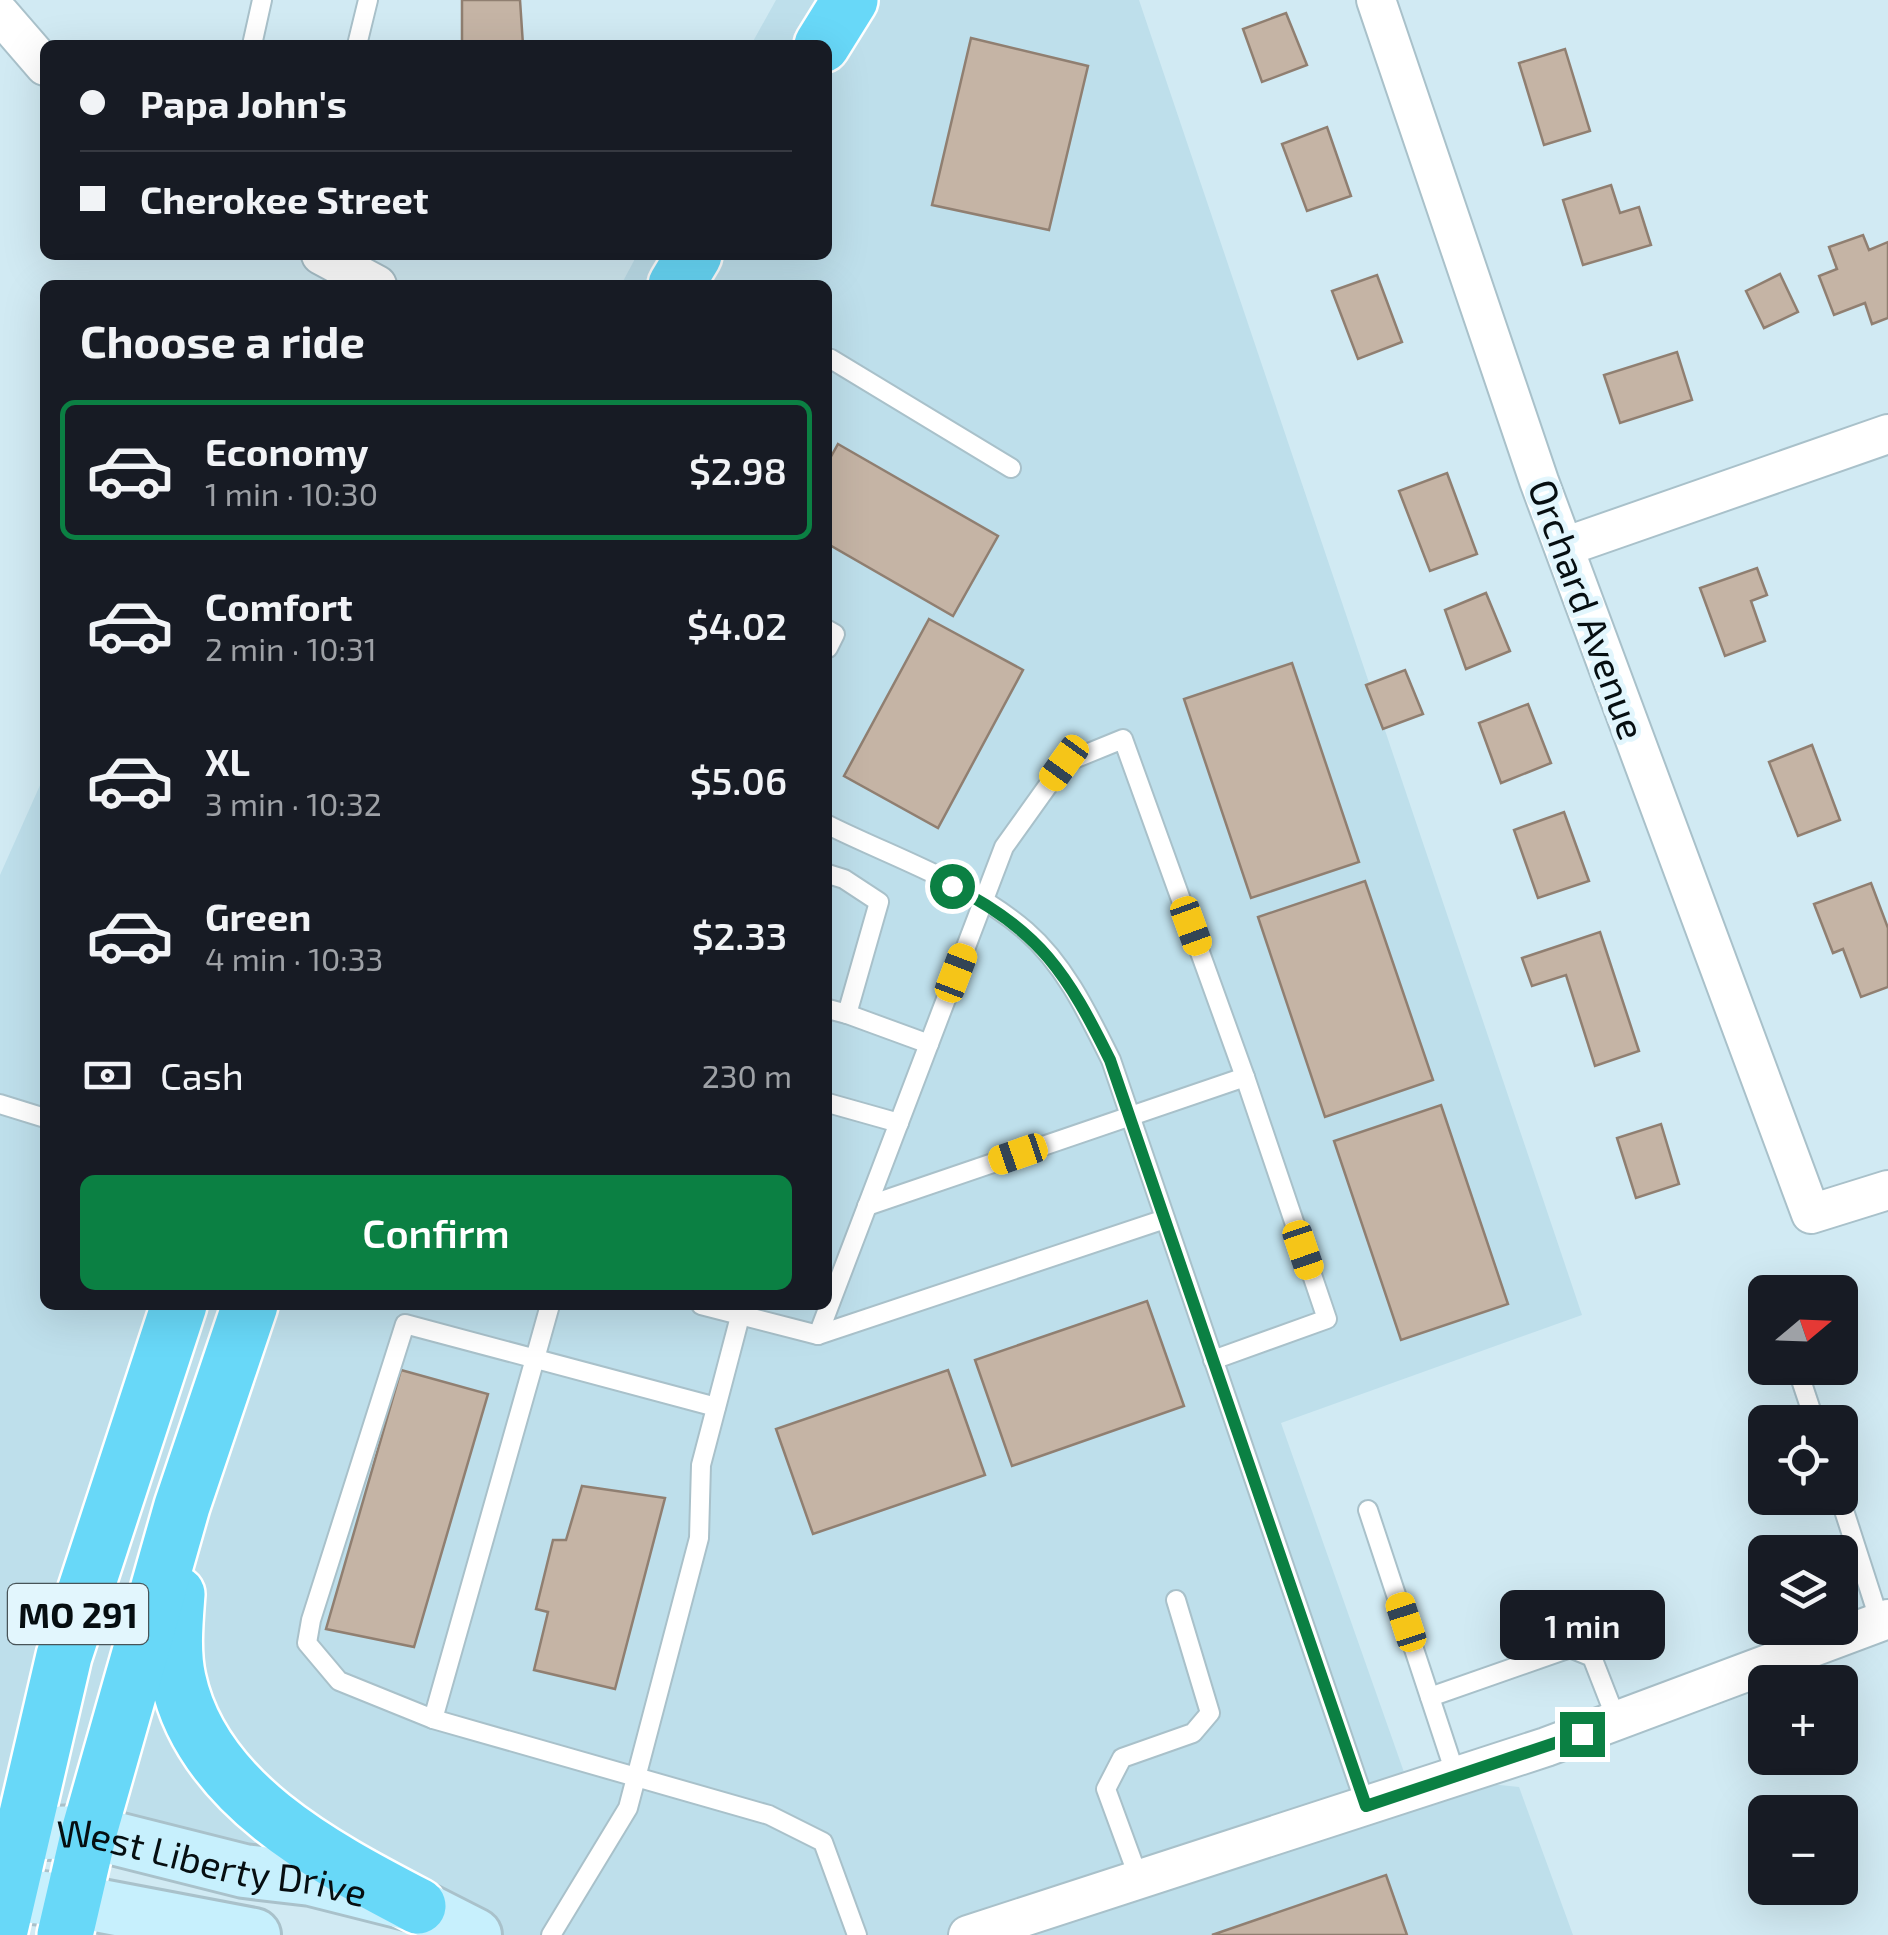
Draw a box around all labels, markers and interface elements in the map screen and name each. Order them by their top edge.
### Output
text: Papa John's [140,80,347,126]
text: Cherokee Street [140,176,429,222]
text: Choose a ride [80,313,365,367]
icon: car [85,425,175,515]
text: Economy [205,428,369,474]
text: $2.98 [689,447,787,493]
street label: Orchard Avenue [1520,473,1656,745]
text: 1 min · 10:30 [205,474,378,512]
icon: car [85,580,175,670]
text: Comfort [205,583,353,629]
text: $4.02 [687,602,787,648]
text: 2 min · 10:31 [205,629,377,667]
car [1034,730,1094,796]
icon: car [85,735,175,825]
text: XL [205,738,250,784]
text: $5.06 [690,757,787,803]
text: 3 min · 10:32 [205,784,382,822]
route start [930,864,975,909]
icon: car [85,890,175,980]
text: Green [205,893,311,939]
car [1167,893,1215,959]
text: $2.33 [692,912,787,958]
text: 4 min · 10:33 [205,939,383,977]
car [931,940,981,1006]
icon: cash [80,1048,135,1103]
text: Cash [160,1052,244,1098]
text: 230 m [702,1056,792,1094]
car [985,1130,1051,1178]
button: Confirm [80,1175,792,1290]
car [1279,1217,1327,1283]
north arrow [1748,1275,1858,1385]
map controls [1748,1275,1858,1905]
button: locate [1748,1405,1858,1515]
button: layers [1748,1535,1858,1645]
road number: MO 291 [8,1584,148,1644]
car [1382,1589,1430,1655]
callout: 1 min [1500,1589,1664,1659]
text: 1 min [1545,1606,1620,1644]
button: + [1748,1665,1858,1775]
route end [1560,1712,1605,1757]
button: − [1748,1795,1858,1905]
street label: West Liberty Drive [56,1809,372,1915]

